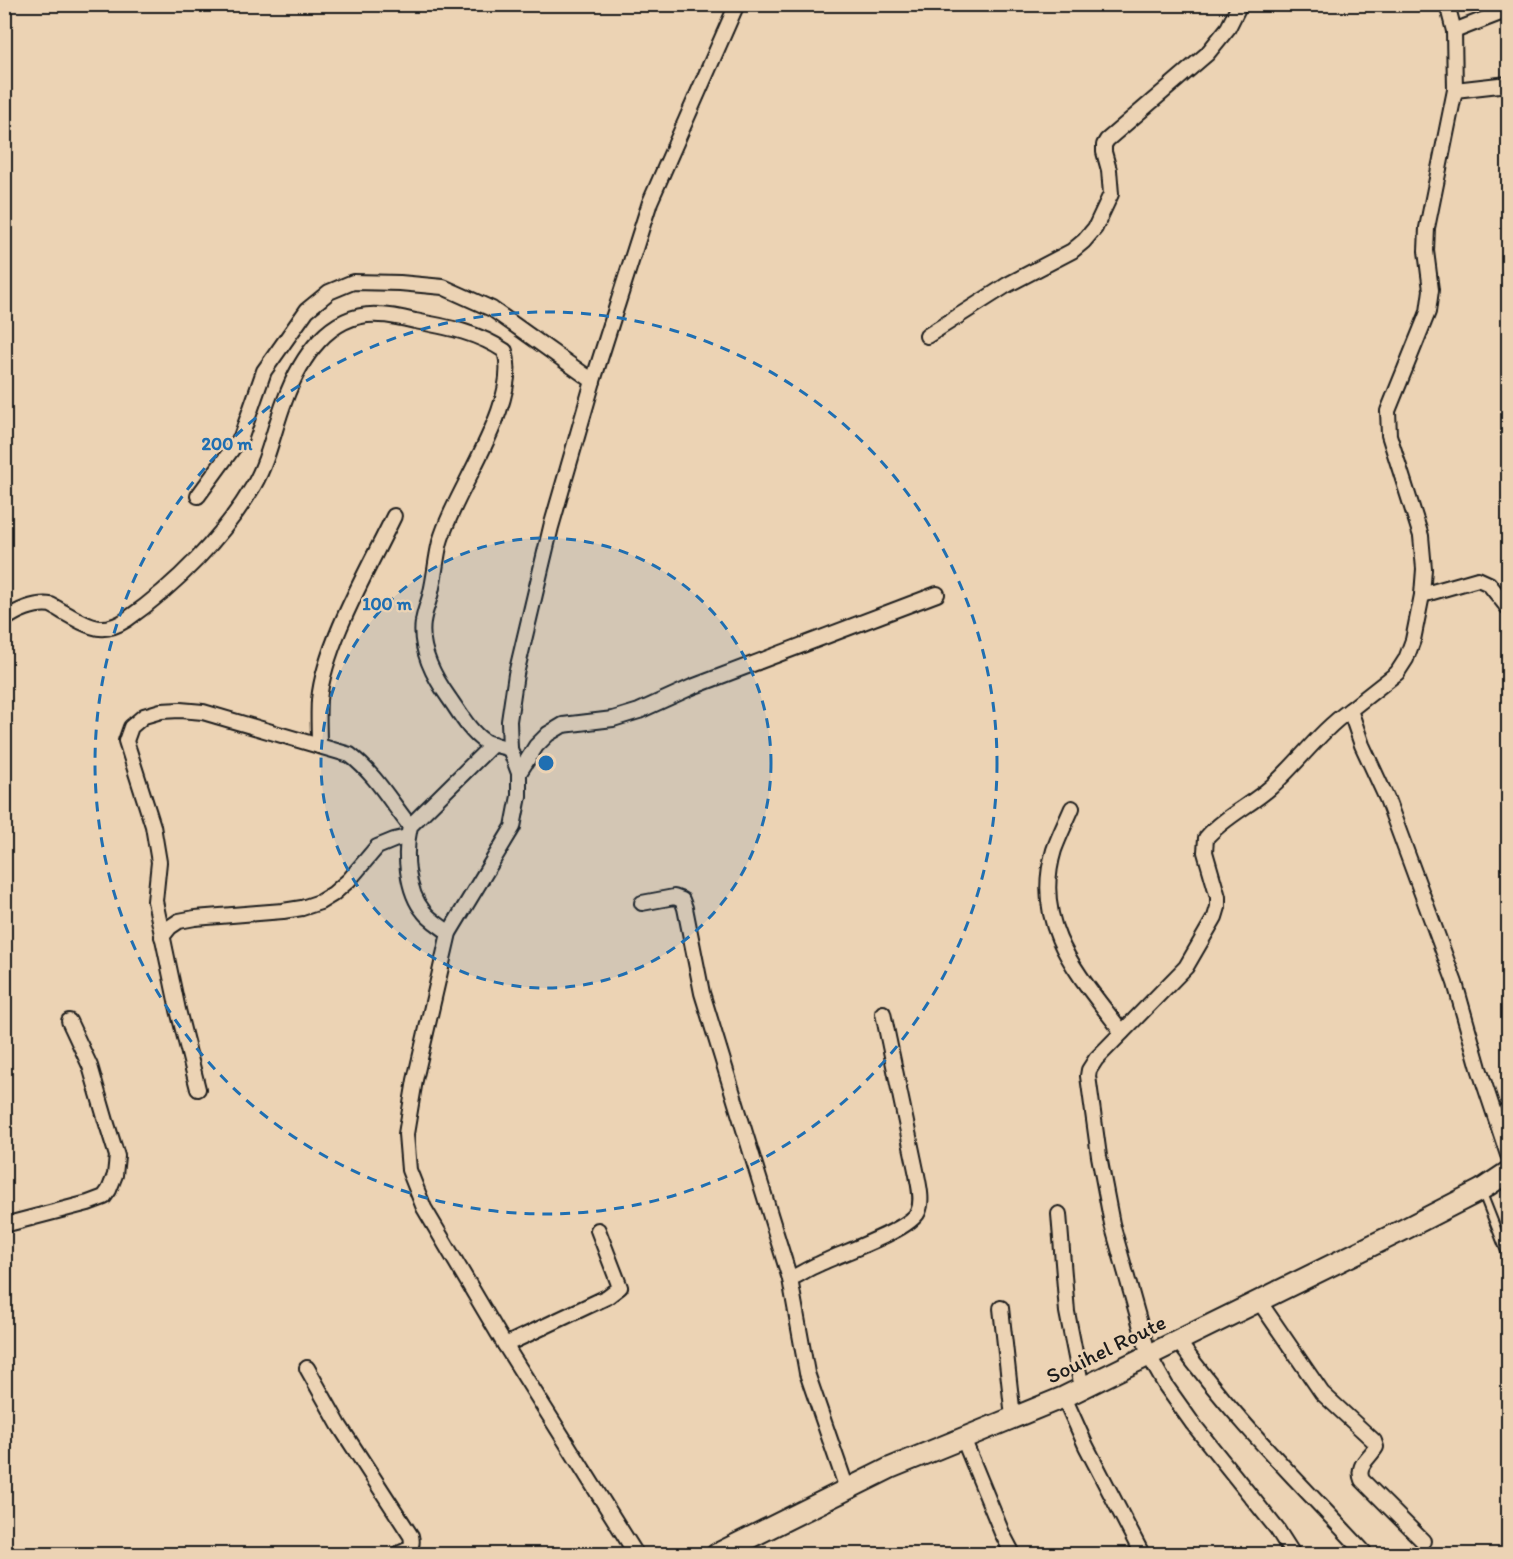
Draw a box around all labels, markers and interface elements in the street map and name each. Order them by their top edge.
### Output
text: 200 m [202,433,253,455]
text: 100 m [362,593,413,615]
centre of rings [536,753,556,773]
street label: Souihel Route [1042,1308,1170,1390]

